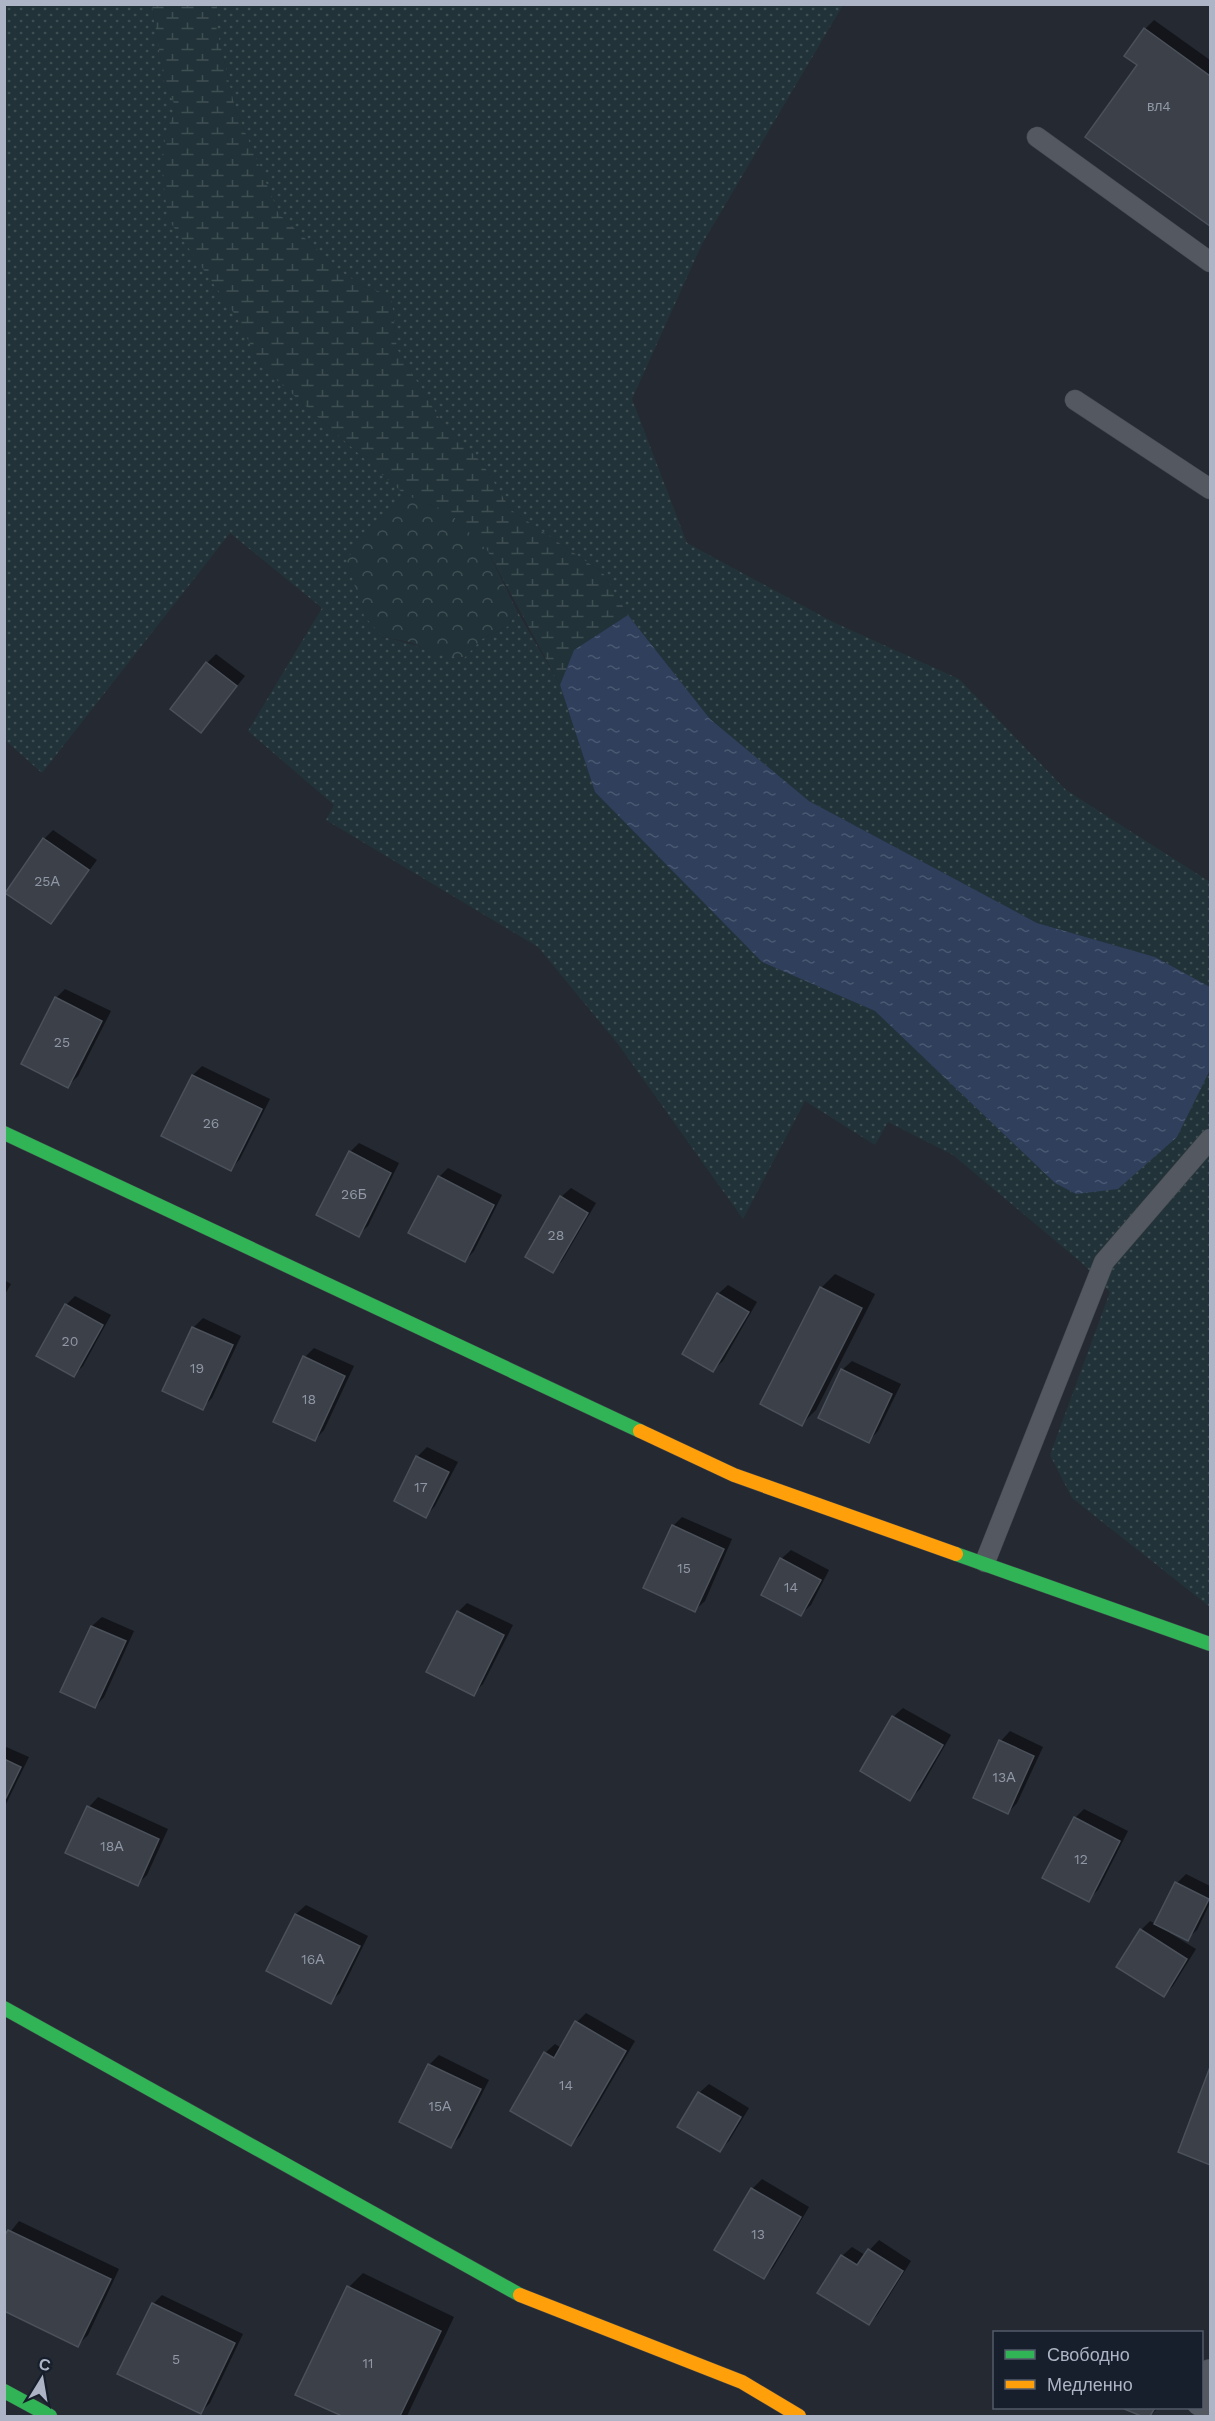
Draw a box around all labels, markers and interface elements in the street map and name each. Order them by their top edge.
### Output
house number: вл4 [1147,98,1171,114]
house number: 25А [34,873,60,889]
house number: 25 [54,1034,70,1050]
house number: 26 [203,1115,219,1131]
house number: 26Б [341,1186,367,1202]
house number: 28 [548,1227,564,1243]
house number: 20 [62,1333,78,1349]
house number: 19 [190,1360,204,1376]
house number: 18 [302,1391,316,1407]
house number: 17 [414,1479,428,1495]
house number: 15 [677,1560,691,1576]
house number: 14 [784,1579,798,1595]
house number: 13А [993,1769,1016,1785]
house number: 18А [100,1838,124,1854]
house number: 12 [1074,1851,1088,1867]
house number: 16А [301,1951,325,1967]
house number: 14 [559,2077,573,2093]
house number: 15А [429,2098,452,2114]
house number: 13 [751,2226,765,2242]
legend [993,2331,1203,2409]
text: Свободно [1047,2344,1130,2365]
north arrow [12,2349,72,2409]
house number: 5 [172,2351,180,2367]
text: С [37,2354,53,2375]
house number: 11 [363,2355,373,2371]
text: Медленно [1047,2374,1133,2395]

